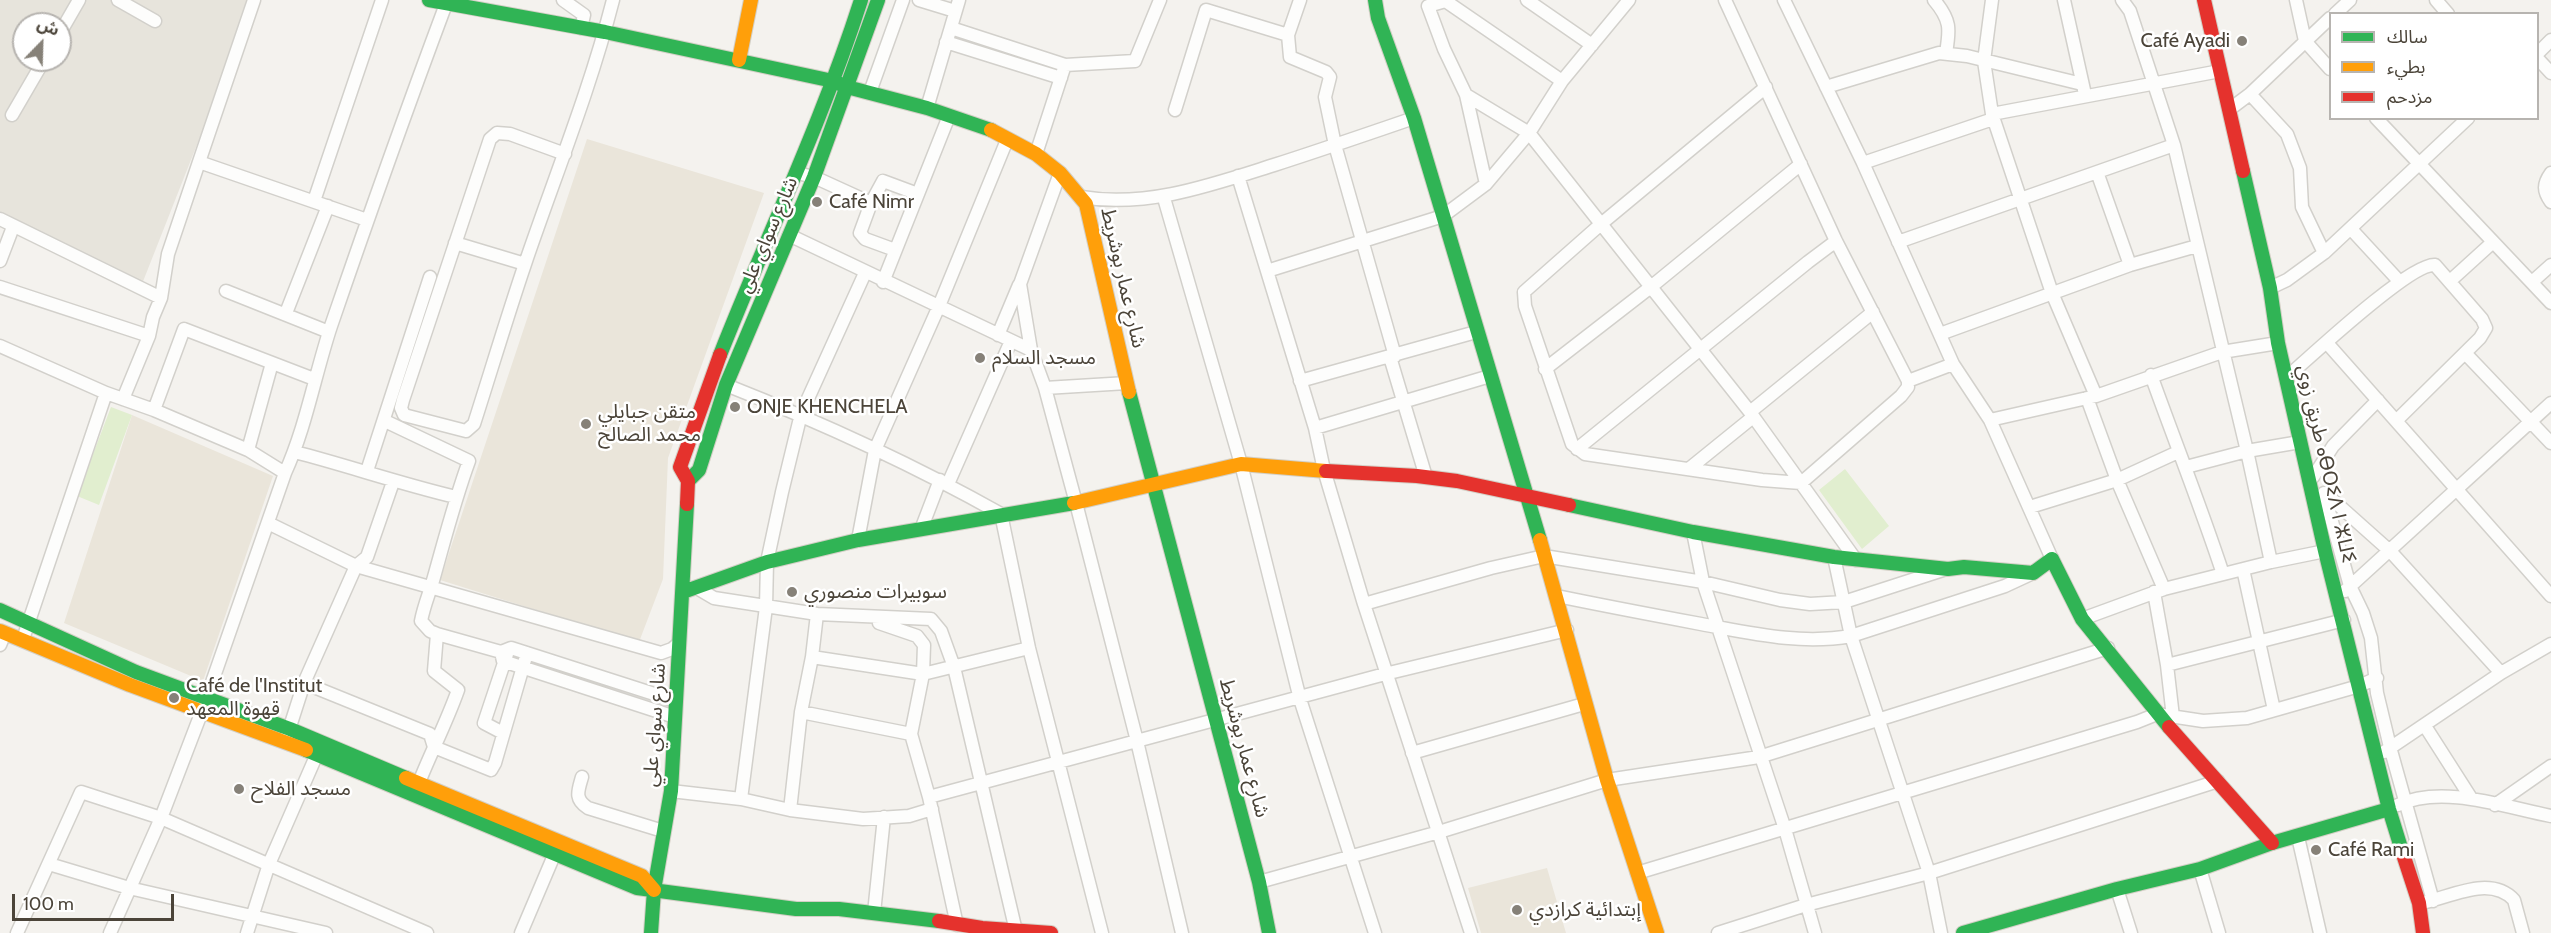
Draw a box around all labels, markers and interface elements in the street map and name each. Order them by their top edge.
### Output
north arrow [12,12,72,72]
legend [2329,12,2539,120]
text: ش [35,14,62,40]
text: سالك [2387,26,2428,48]
place label: Café Ayadi [2141,29,2230,53]
marker: Café Ayadi [2235,34,2249,48]
text: بطيء [2387,56,2425,78]
text: مزدحم [2387,86,2432,108]
street label: شارع سواي علي [733,173,803,297]
place label: Café Nimr [829,190,914,214]
marker: Café Nimr [810,195,824,209]
street label: شارع عمار بوشريط [1095,206,1151,350]
place label: مسجد السلام [992,346,1096,370]
marker: مسجد السلام [973,351,987,365]
street label: طريق زوي ⴰⴱⵔⵉⴷ ⵏ ⵣⵡⵉ [2292,363,2360,565]
place label: ONJE KHENCHELA [747,395,908,419]
place label: متقن جبايلي محمد الصالح [598,400,701,447]
marker: ONJE KHENCHELA [728,400,742,414]
marker: متقن جبايلي محمد الصالح [579,417,593,431]
place label: سوبيرات منصوري [804,580,947,604]
marker: سوبيرات منصوري [785,585,799,599]
street label: شارع سواي علي [639,662,671,788]
place label: Café de l'Institut قهوة المعهد [186,674,322,721]
street label: شارع عمار بوشريط [1214,676,1274,820]
marker: Café de l'Institut قهوة المعهد [167,691,181,705]
place label: مسجد الفلاح [251,777,351,801]
marker: مسجد الفلاح [232,782,246,796]
place label: Café Rami [2328,838,2414,862]
marker: Café Rami [2309,843,2323,857]
scale bar [15,882,177,920]
text: 100 m [23,893,74,915]
place label: إبتدائية كرازدي [1529,898,1641,922]
marker: إبتدائية كرازدي [1510,903,1524,917]

